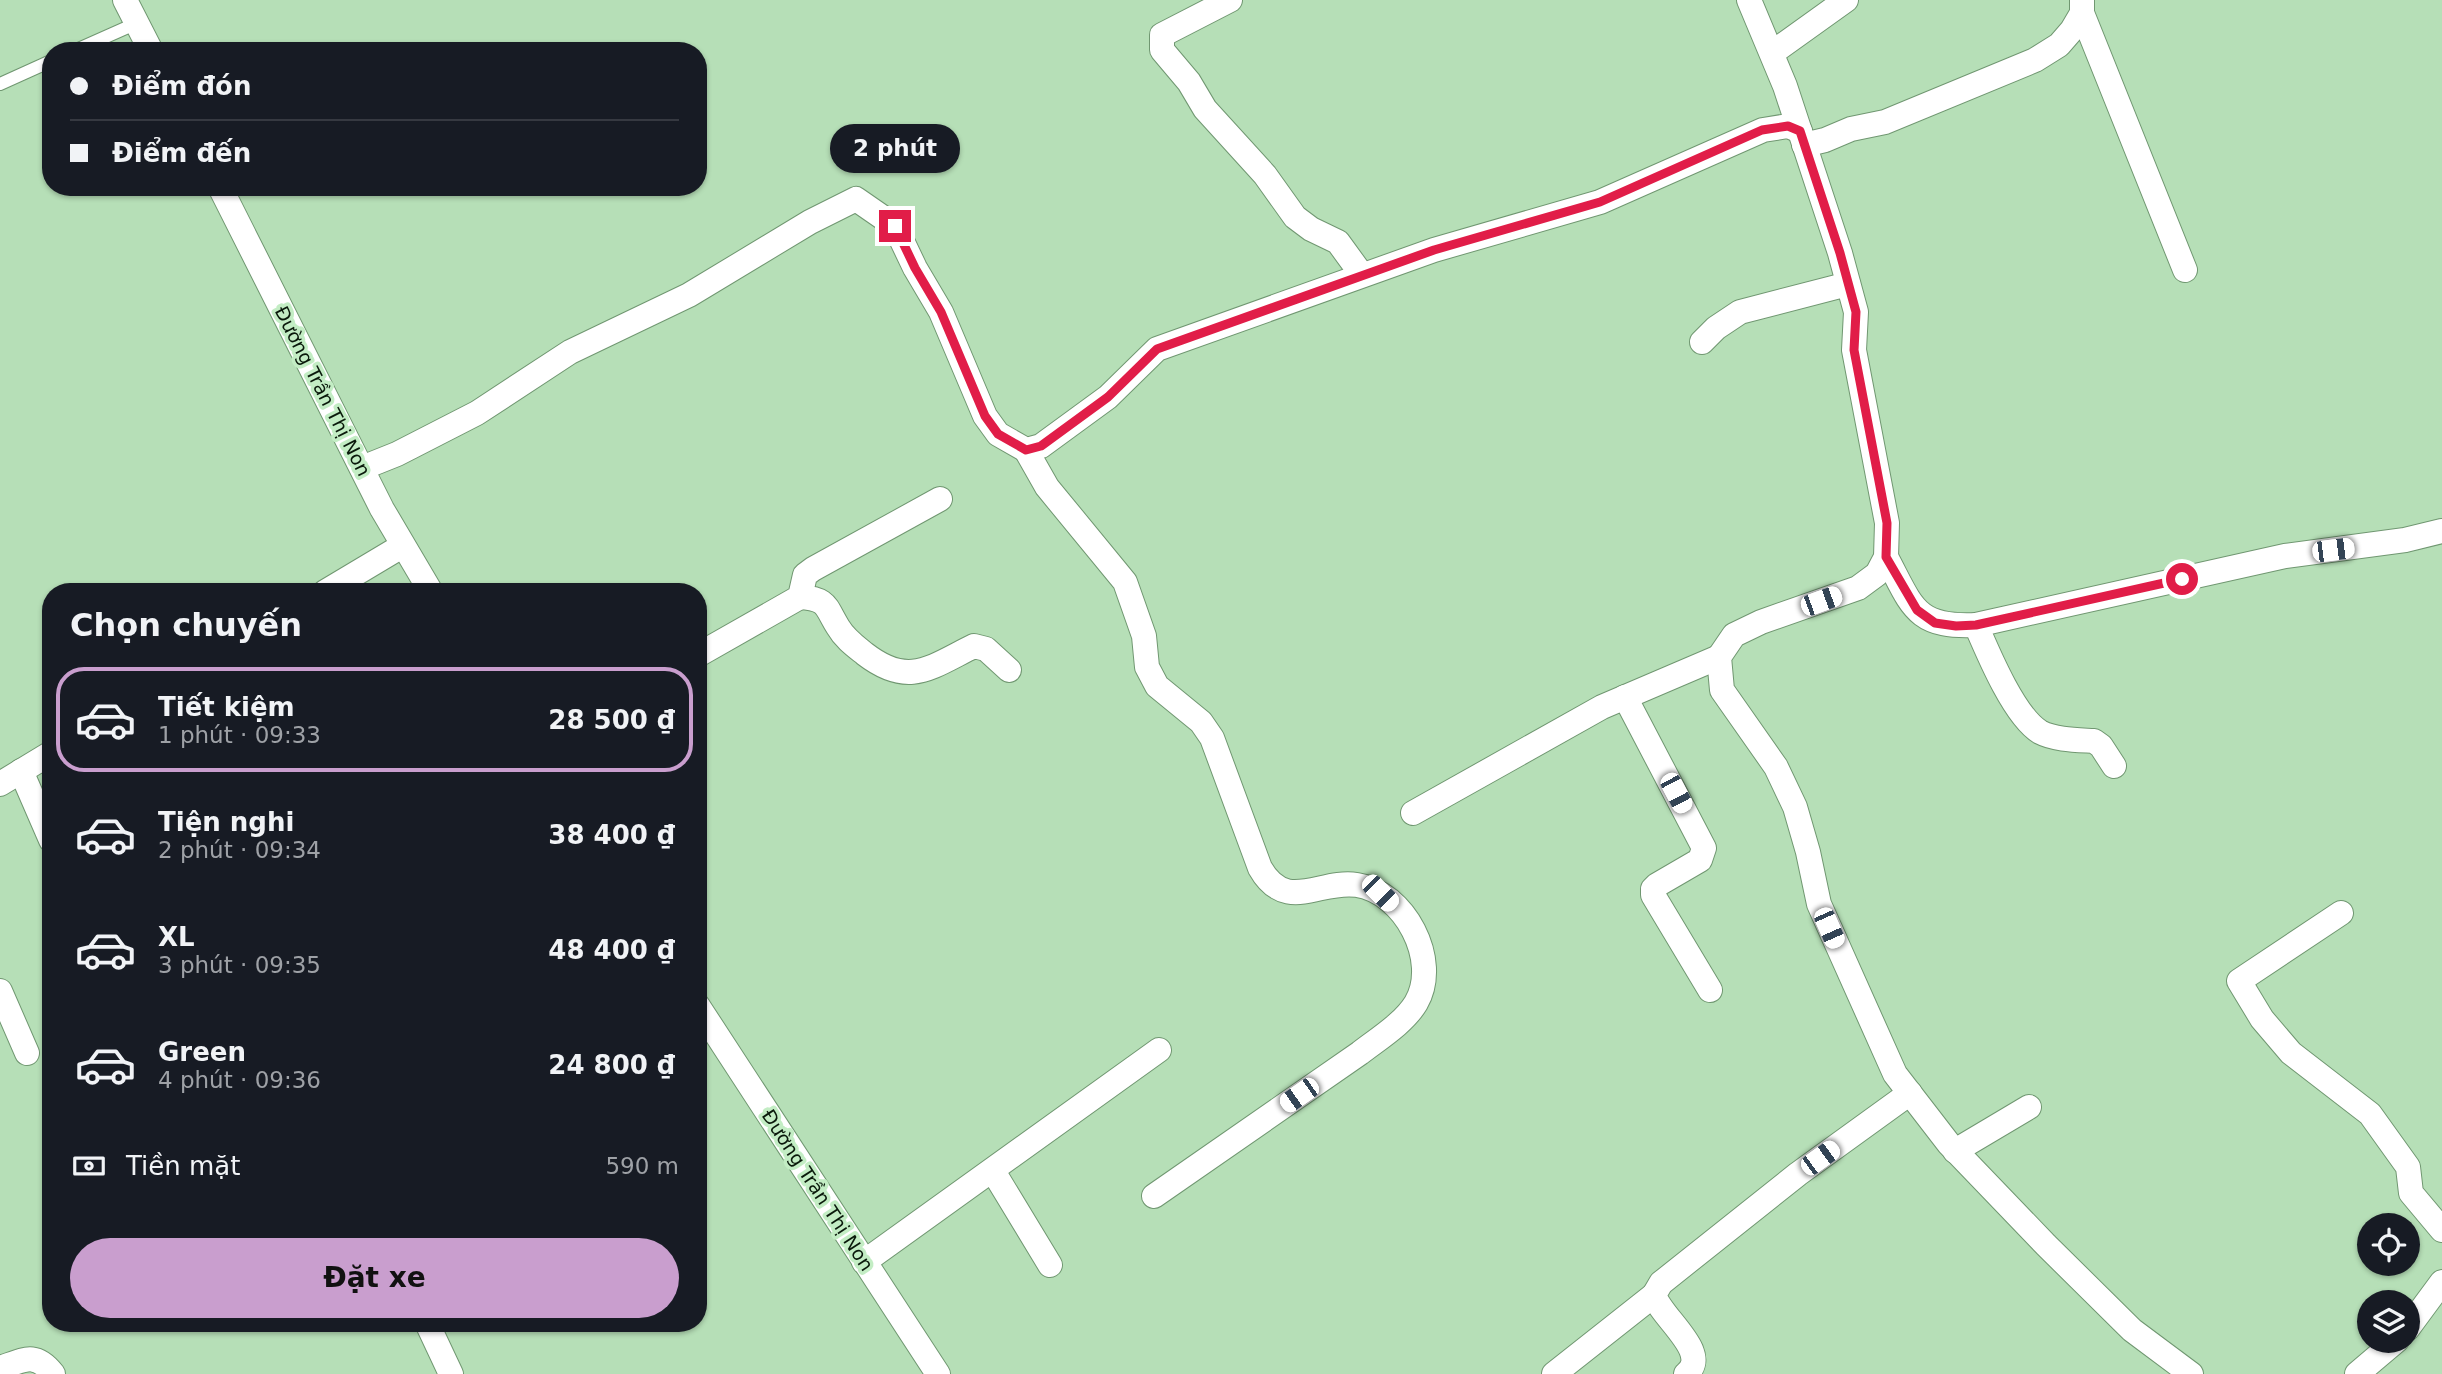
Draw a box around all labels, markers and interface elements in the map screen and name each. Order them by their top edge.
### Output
text: Điểm đón [112,71,251,101]
callout: 2 phút [830,124,960,174]
text: 2 phút [853,135,937,161]
text: Điểm đến [112,138,251,168]
route end [879,210,911,242]
street label: Đường Trần Thị Non [271,302,375,480]
car [2311,537,2356,563]
route start [2166,563,2198,595]
car [1798,584,1845,618]
text: Chọn chuyến [70,606,302,644]
icon: car [74,688,137,751]
text: Tiết kiệm [158,692,295,722]
text: 28 500 ₫ [548,705,675,735]
text: 1 phút · 09:33 [158,722,321,748]
car [1657,770,1696,816]
icon: car [74,803,137,866]
text: Tiện nghi [158,807,294,837]
text: 38 400 ₫ [548,820,675,850]
text: 2 phút · 09:34 [158,837,321,863]
car [1358,871,1403,915]
car [1811,905,1848,951]
icon: car [74,918,137,981]
text: XL [158,922,195,952]
text: 48 400 ₫ [548,935,675,965]
text: 3 phút · 09:35 [158,952,321,978]
icon: car [74,1033,137,1096]
text: Green [158,1037,246,1067]
text: 24 800 ₫ [548,1050,675,1080]
text: 4 phút · 09:36 [158,1067,321,1093]
car [1276,1074,1323,1116]
street label: Đường Trần Thị Non [758,1105,878,1275]
car [1797,1137,1844,1179]
icon: cash [70,1147,108,1185]
text: Tiền mặt [126,1151,241,1181]
text: 590 m [605,1153,679,1179]
map controls [2357,1213,2420,1353]
button: locate [2357,1213,2420,1276]
button: Đặt xe [70,1238,679,1318]
button: layers [2357,1290,2420,1353]

